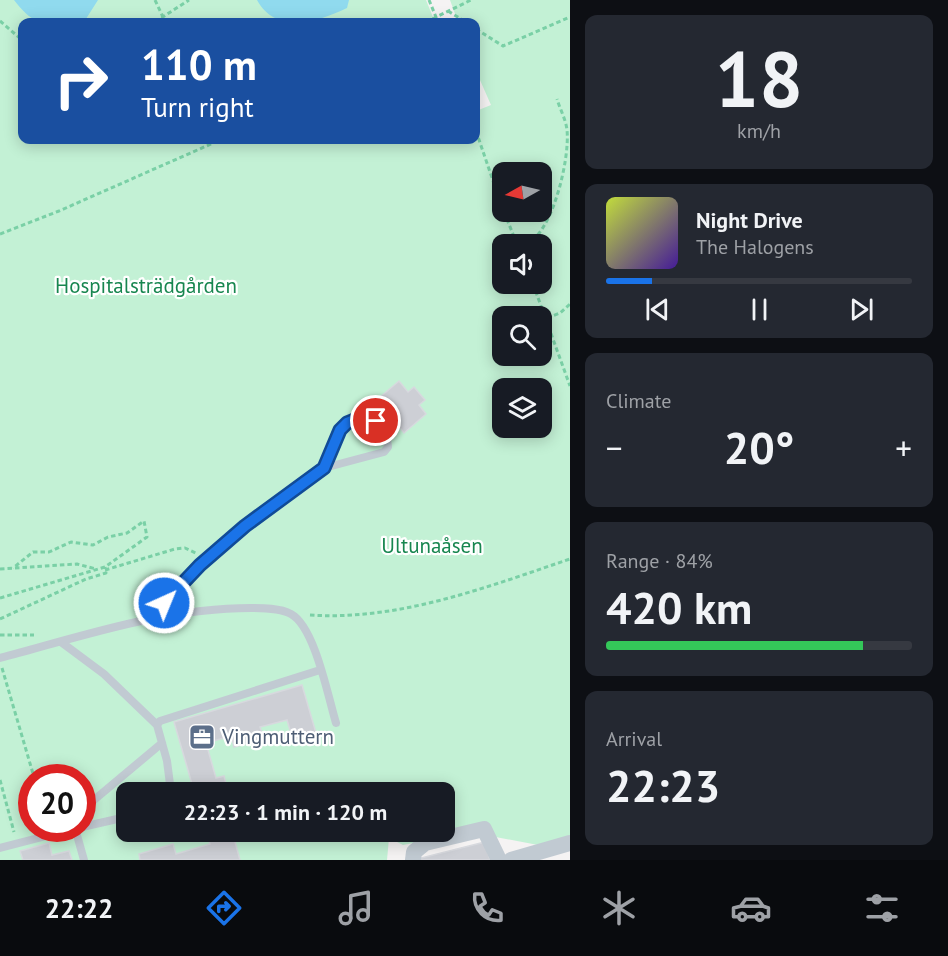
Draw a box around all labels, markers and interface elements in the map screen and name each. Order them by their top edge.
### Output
text: 18 [715,28,803,129]
text: 110 m [141,37,257,92]
icon: right [42,42,120,120]
text: Turn right [141,90,254,124]
text: km/h [737,118,781,144]
north arrow [492,162,552,222]
map controls [492,162,552,438]
text: Night Drive [696,206,803,234]
button: sound [492,234,552,294]
text: The Halogens [696,234,814,260]
park label: Hospitalsträdgården [55,272,237,299]
icon: previous [641,293,674,326]
icon: pause [743,293,776,326]
icon: next [845,293,878,326]
button: search [492,306,552,366]
button: layers [492,378,552,438]
text: Climate [606,388,672,414]
pin [350,395,401,446]
icon: arrive [359,404,392,437]
text: 20° [724,418,794,476]
text: − [606,426,623,469]
text: + [895,426,912,469]
park label: Ultunaåsen [381,532,483,559]
text: Range · 84% [606,548,713,574]
position arrow [132,571,196,635]
text: 420 km [606,578,752,636]
office icon: Vingmuttern [187,722,217,752]
place label: Vingmuttern [221,723,334,750]
text: Arrival [606,726,662,752]
text: 22:23 [606,756,720,814]
speed limit sign: 20 [18,764,96,842]
text: 22:23 · 1 min · 120 m [184,798,387,826]
icon: directions [203,887,245,929]
icon: music [335,887,377,929]
icon: phone [466,887,508,929]
icon: climate [598,887,640,929]
icon: car [730,887,772,929]
icon: filters [861,887,903,929]
text: 22:22 [45,891,113,925]

